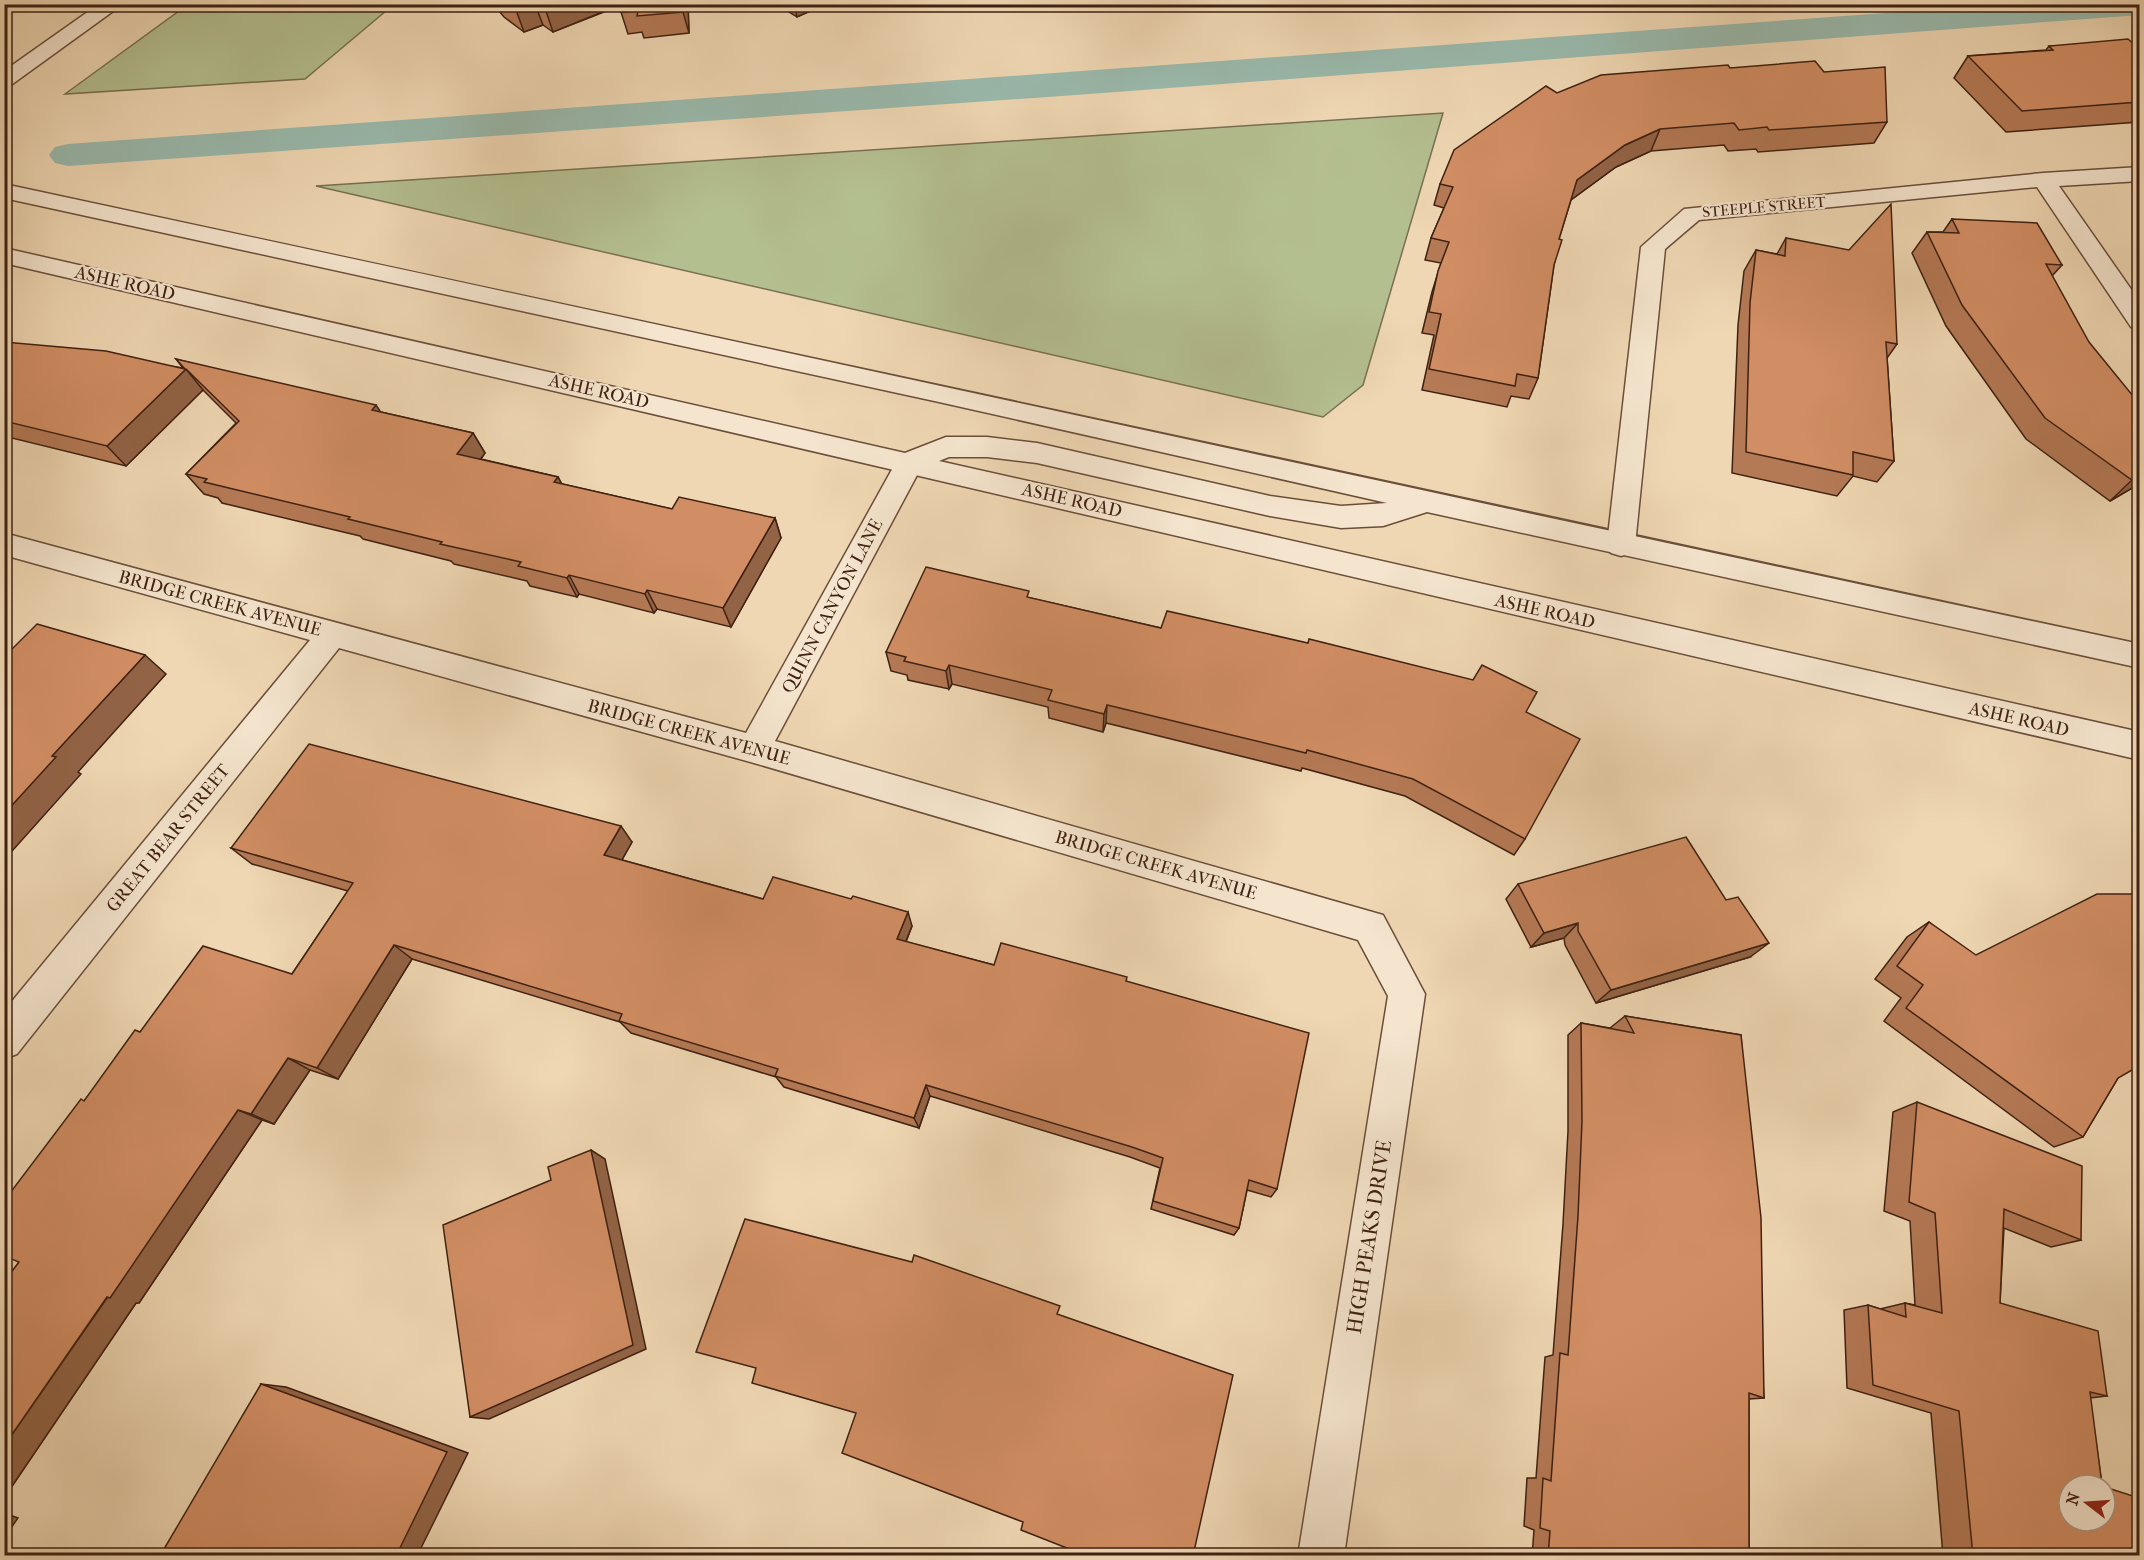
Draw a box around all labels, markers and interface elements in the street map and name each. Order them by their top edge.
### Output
street label: STEEPLE STREET [1702,193,1827,221]
street label: ASHE ROAD [72,262,177,305]
street label: ASHE ROAD [546,370,651,413]
street label: ASHE ROAD [1019,479,1124,522]
street label: QUINN CANYON LANE [778,515,887,697]
street label: BRIDGE CREEK AVENUE [116,566,324,641]
street label: ASHE ROAD [1492,590,1597,633]
street label: BRIDGE CREEK AVENUE [585,695,793,770]
street label: ASHE ROAD [1966,698,2071,741]
street label: GREAT BEAR STREET [102,760,235,916]
street label: BRIDGE CREEK AVENUE [1053,827,1259,904]
street label: HIGH PEAKS DRIVE [1342,1138,1396,1336]
north arrow [2057,1473,2117,1533]
text: N [2062,1489,2084,1507]

